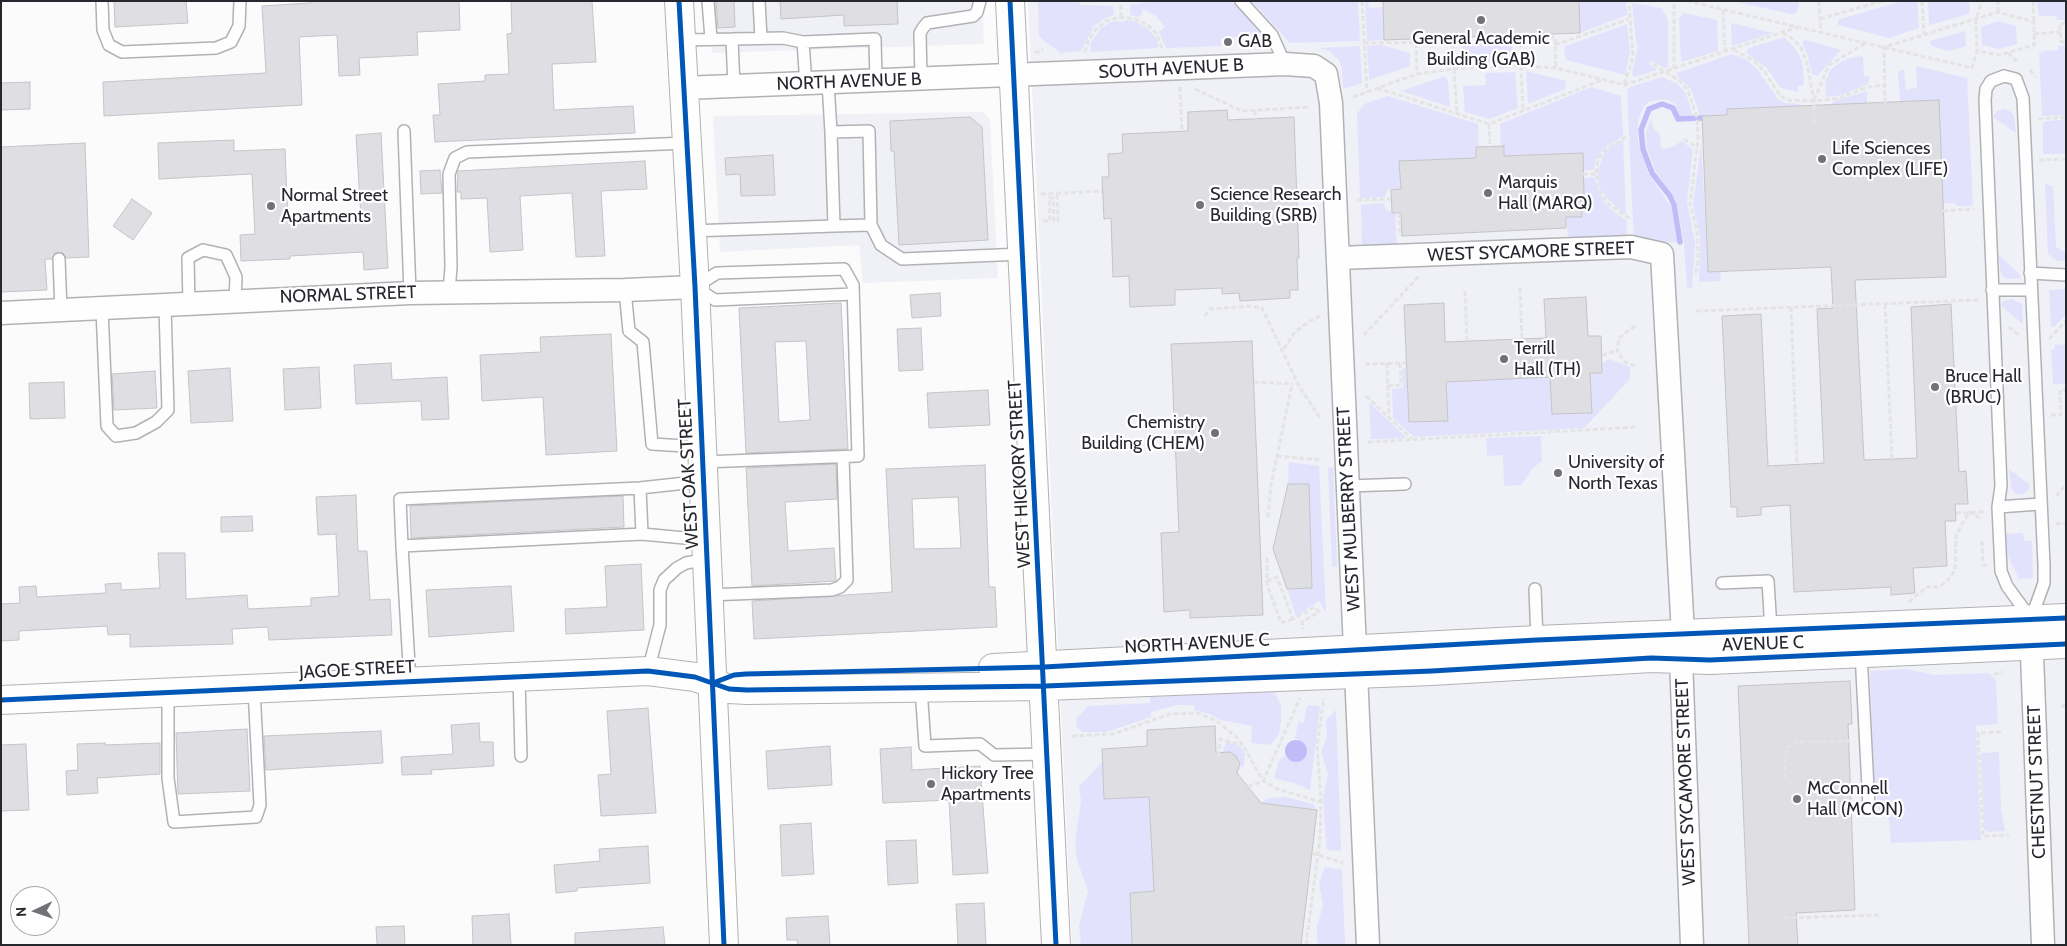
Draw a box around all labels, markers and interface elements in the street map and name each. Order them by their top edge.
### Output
marker: General Academic Building (GAB) [1475,14,1487,26]
place label: General Academic Building (GAB) [1412,28,1550,70]
place label: GAB [1238,31,1272,53]
marker: GAB [1222,36,1234,48]
street label: SOUTH AVENUE B [1098,54,1244,84]
street label: NORTH AVENUE B [776,69,922,95]
place label: Life Sciences Complex (LIFE) [1832,138,1948,180]
marker: Life Sciences Complex (LIFE) [1816,153,1828,165]
place label: Marquis Hall (MARQ) [1498,172,1593,214]
place label: Science Research Building (SRB) [1210,184,1342,226]
place label: Normal Street Apartments [281,185,388,228]
marker: Marquis Hall (MARQ) [1482,187,1494,199]
marker: Science Research Building (SRB) [1194,199,1206,211]
marker: Normal Street Apartments [265,200,277,212]
street label: WEST SYCAMORE STREET [1427,238,1635,266]
street label: NORMAL STREET [279,282,417,308]
place label: Terrill Hall (TH) [1514,338,1581,380]
marker: Terrill Hall (TH) [1498,353,1510,365]
place label: Bruce Hall (BRUC) [1945,366,2022,408]
street label: WEST HICKORY STREET [1004,379,1036,569]
marker: Bruce Hall (BRUC) [1929,381,1941,393]
street label: WEST OAK STREET [674,398,704,550]
street label: WEST MULBERRY STREET [1333,406,1365,612]
place label: Chemistry Building (CHEM) [1081,412,1205,454]
marker: Chemistry Building (CHEM) [1209,427,1221,439]
place label: University of North Texas [1568,452,1664,494]
marker: University of North Texas [1552,467,1564,479]
street label: NORTH AVENUE C [1124,629,1270,659]
street label: AVENUE C [1722,632,1804,656]
street label: JAGOE STREET [299,656,415,684]
street label: WEST SYCAMORE STREET [1672,678,1700,886]
street label: CHESTNUT STREET [2024,705,2050,859]
place label: Hickory Tree Apartments [941,763,1034,806]
marker: Hickory Tree Apartments [925,778,937,790]
place label: McConnell Hall (MCON) [1807,778,1903,821]
marker: McConnell Hall (MCON) [1791,793,1803,805]
north arrow [10,886,60,936]
text: N [12,906,30,917]

